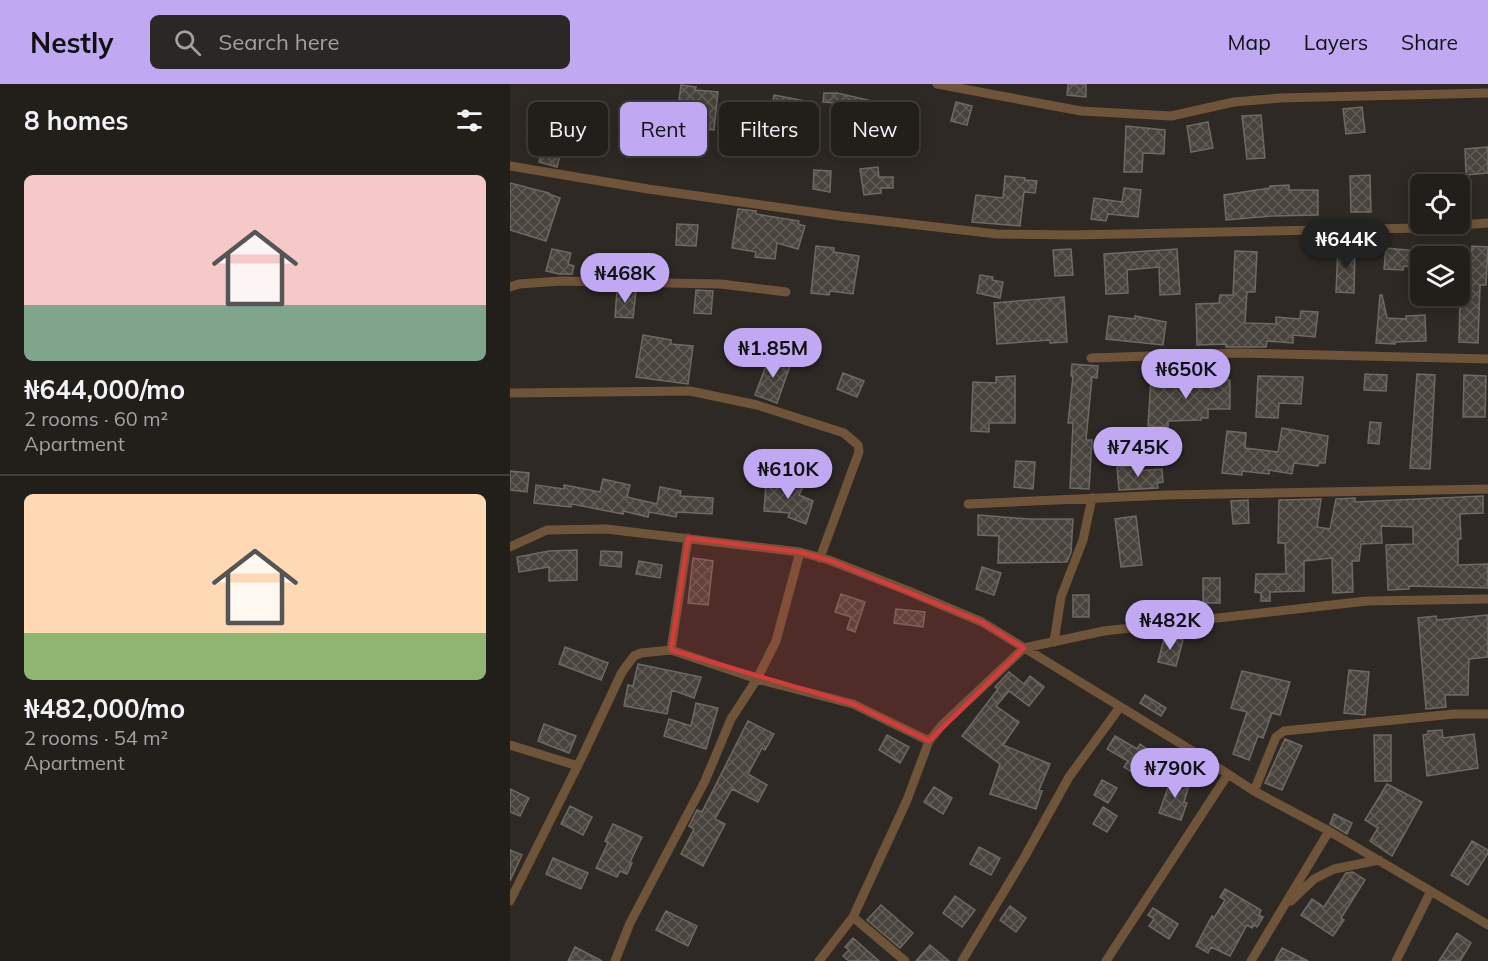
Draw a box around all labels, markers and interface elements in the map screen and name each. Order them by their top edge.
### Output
search box [150,15,570,69]
text: Nestly [30,25,114,60]
icon: search [171,26,204,59]
text: Search here [219,28,339,56]
text: Map [1228,29,1271,55]
text: Layers [1304,29,1368,55]
text: Share [1401,29,1458,55]
chip: Buy [528,102,608,156]
chip: Rent [620,102,707,156]
chip: Filters [719,102,819,156]
chip: New [831,102,919,156]
text: 8 homes [24,104,128,137]
icon: filters [453,104,486,137]
map controls [1410,174,1470,306]
button: locate [1410,174,1470,234]
icon: home [201,214,309,322]
pin: ₦644K [1304,219,1388,270]
text: ₦644K [1315,226,1377,251]
button: layers [1410,246,1470,306]
pin: ₦468K [583,253,667,304]
text: ₦468K [594,260,656,285]
pin: ₦1.85M [724,328,822,379]
text: ₦1.85M [738,335,808,360]
pin: ₦650K [1144,349,1228,400]
text: ₦650K [1155,356,1217,381]
text: ₦644,000/mo [24,373,185,406]
text: 2 rooms · 60 m² [24,406,168,431]
pin: ₦745K [1096,427,1180,478]
text: Apartment [24,431,125,456]
text: ₦745K [1107,434,1169,459]
pin: ₦610K [746,449,830,500]
text: ₦610K [757,456,819,481]
icon: home [201,533,309,641]
pin: ₦482K [1128,600,1212,651]
text: ₦482K [1139,607,1201,632]
text: ₦482,000/mo [24,692,185,725]
text: 2 rooms · 54 m² [24,725,168,750]
pin: ₦790K [1133,748,1217,799]
text: Apartment [24,750,125,775]
text: ₦790K [1144,755,1206,780]

